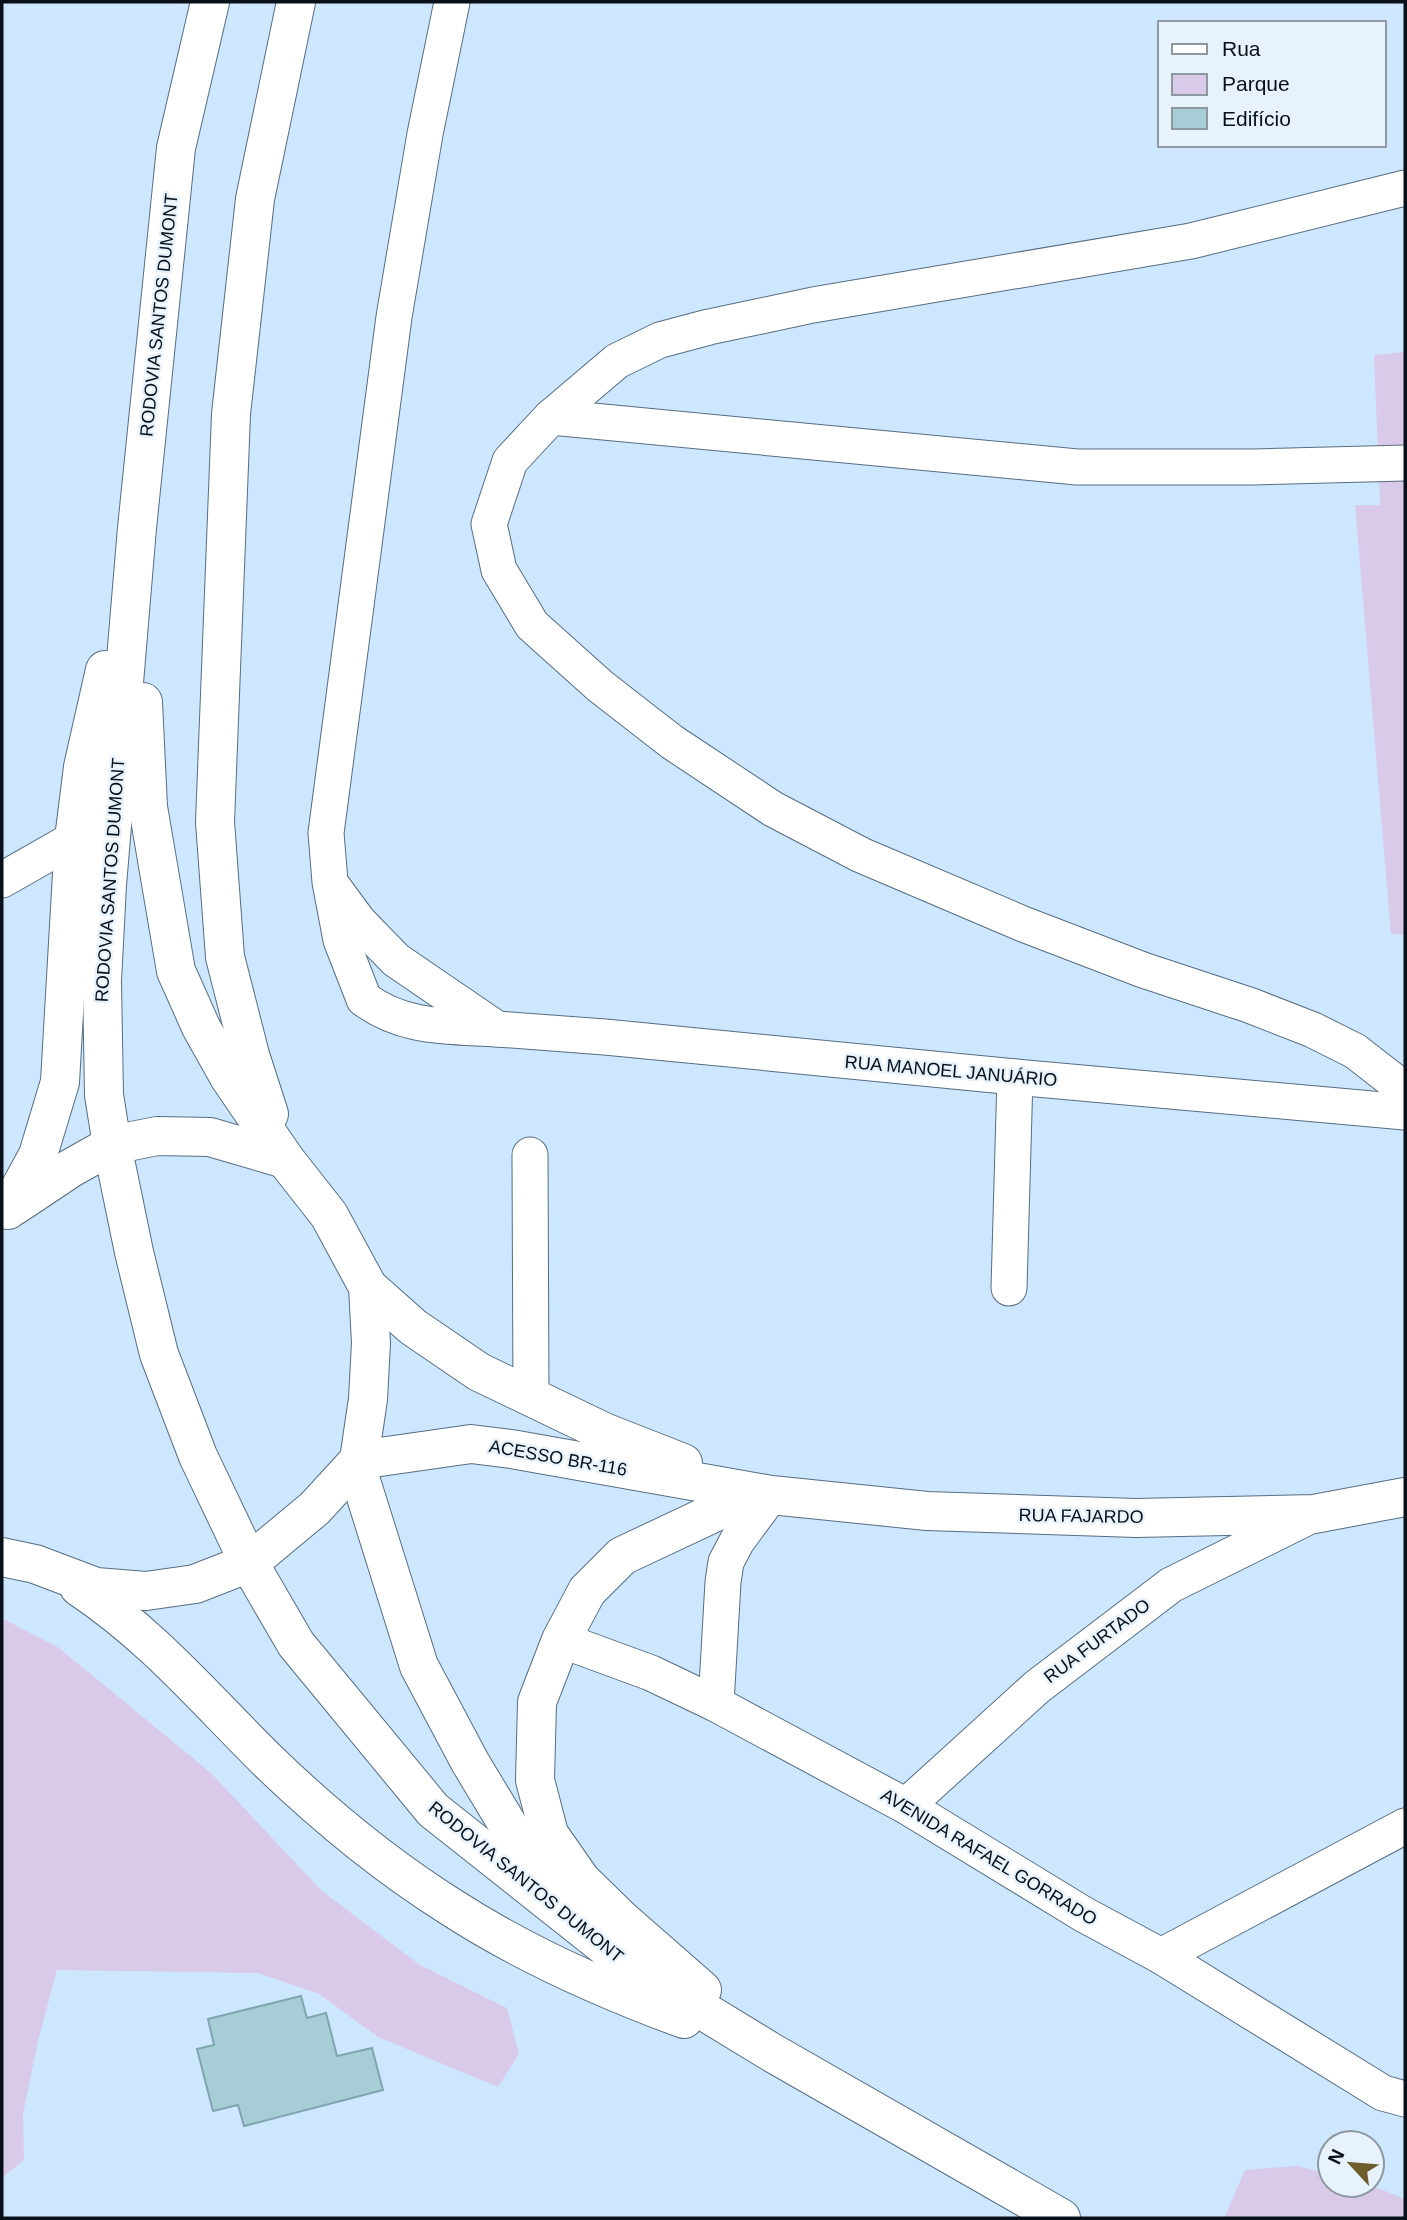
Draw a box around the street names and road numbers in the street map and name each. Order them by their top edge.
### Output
street label: RODOVIA SANTOS DUMONT [136,192,182,438]
street label: RODOVIA SANTOS DUMONT [91,757,129,1003]
street label: RUA MANOEL JANUÁRIO [844,1052,1058,1090]
street label: ACESSO BR-116 [487,1436,629,1480]
street label: RUA FAJARDO [1018,1505,1144,1527]
street label: RUA FURTADO [1040,1595,1154,1687]
street label: AVENIDA RAFAEL GORRADO [878,1785,1100,1929]
street label: RODOVIA SANTOS DUMONT [425,1797,627,1967]

